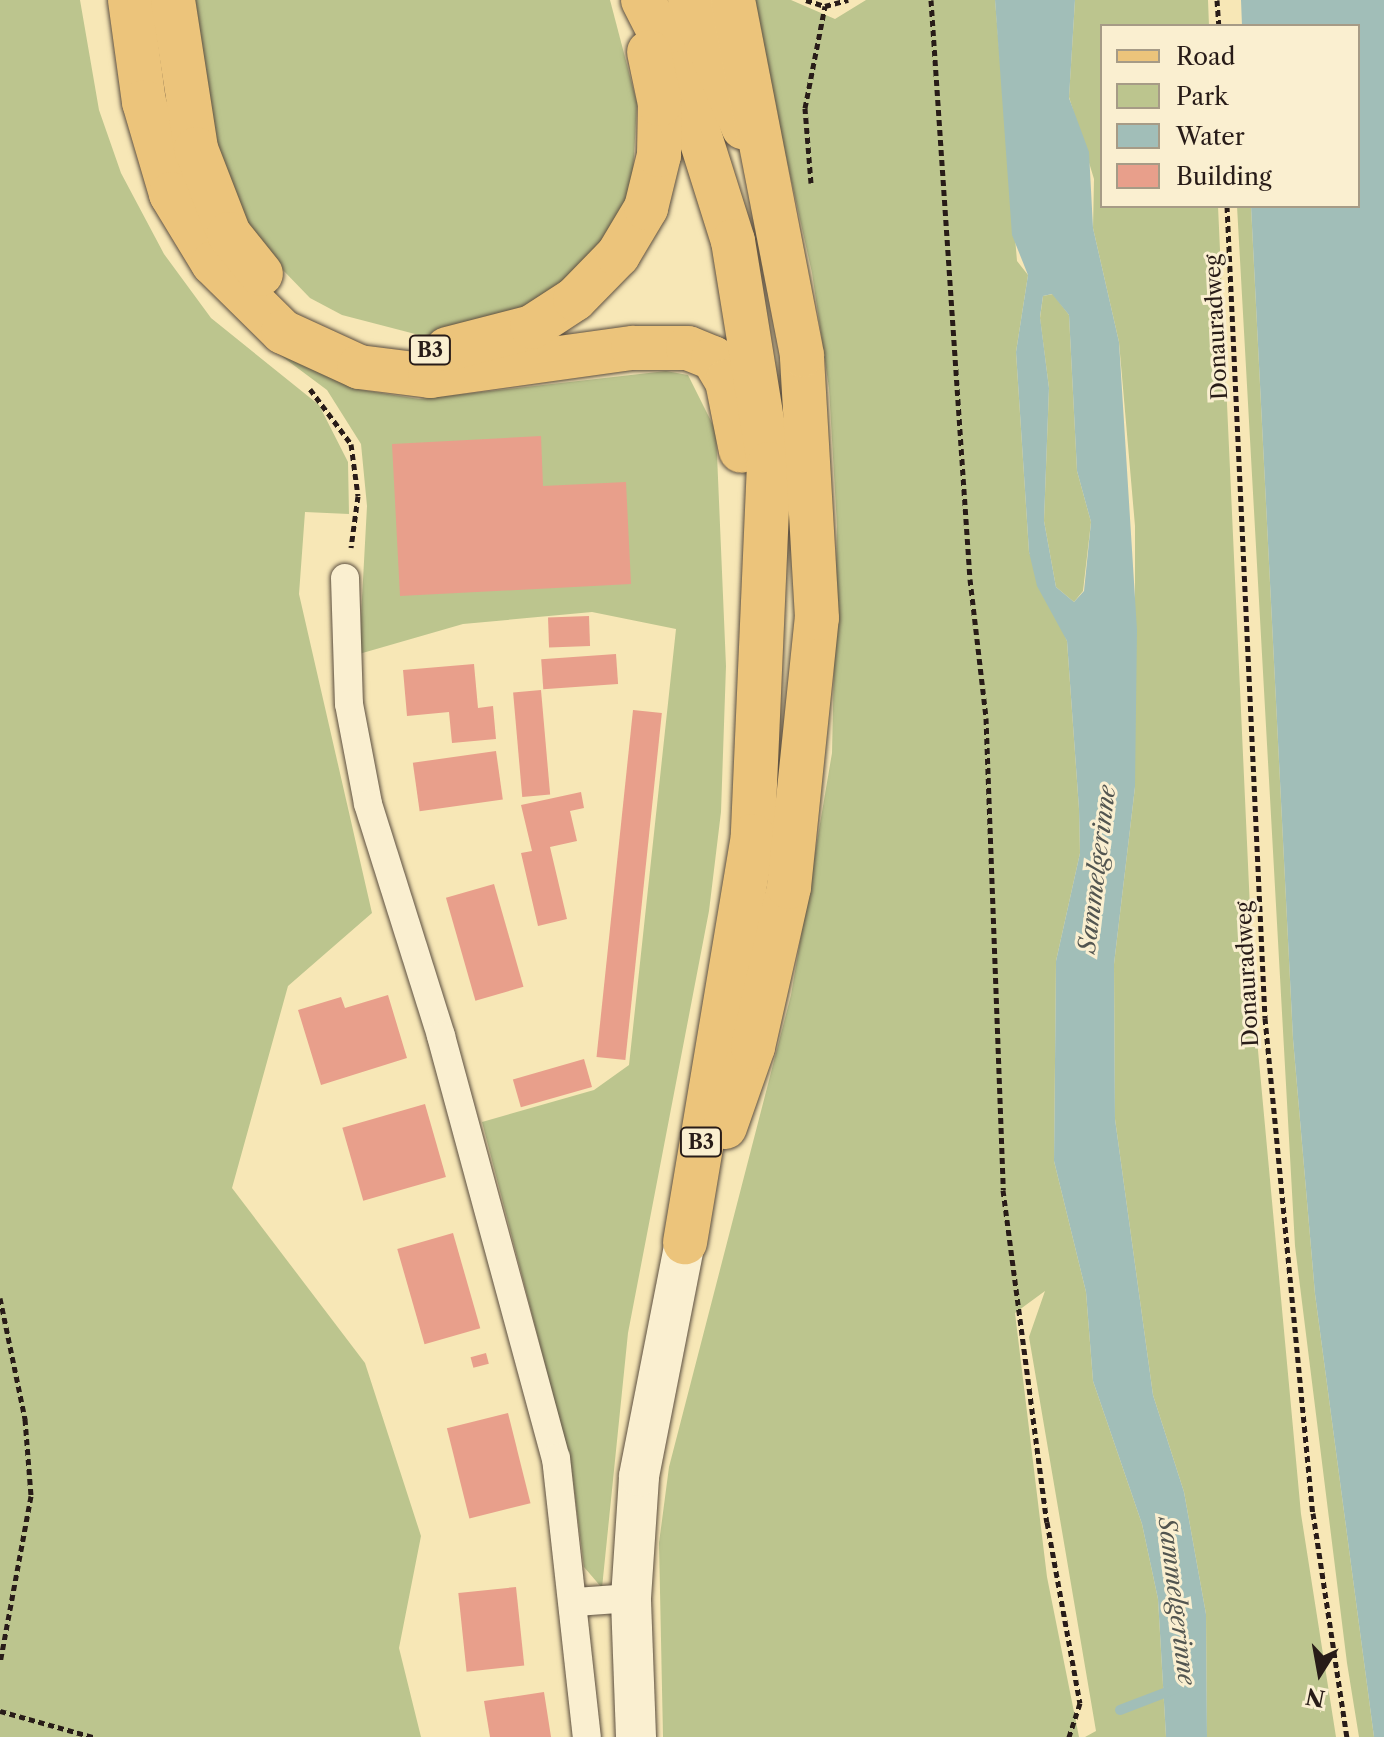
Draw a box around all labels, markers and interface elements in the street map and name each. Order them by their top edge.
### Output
legend [1100,24,1360,208]
text: Road [1176,42,1235,71]
text: Park [1176,82,1228,111]
text: Water [1176,122,1245,151]
text: Building [1176,162,1272,191]
street label: Donauradweg [1199,254,1233,400]
road number: B3 [408,334,452,366]
water label: Sammelgerinne [1072,784,1122,954]
street label: Donauradweg [1230,901,1264,1047]
road number: B3 [679,1126,723,1158]
water label: Sammelgerinne [1152,1516,1202,1686]
north arrow [1280,1633,1360,1713]
text: N [1303,1682,1327,1712]

